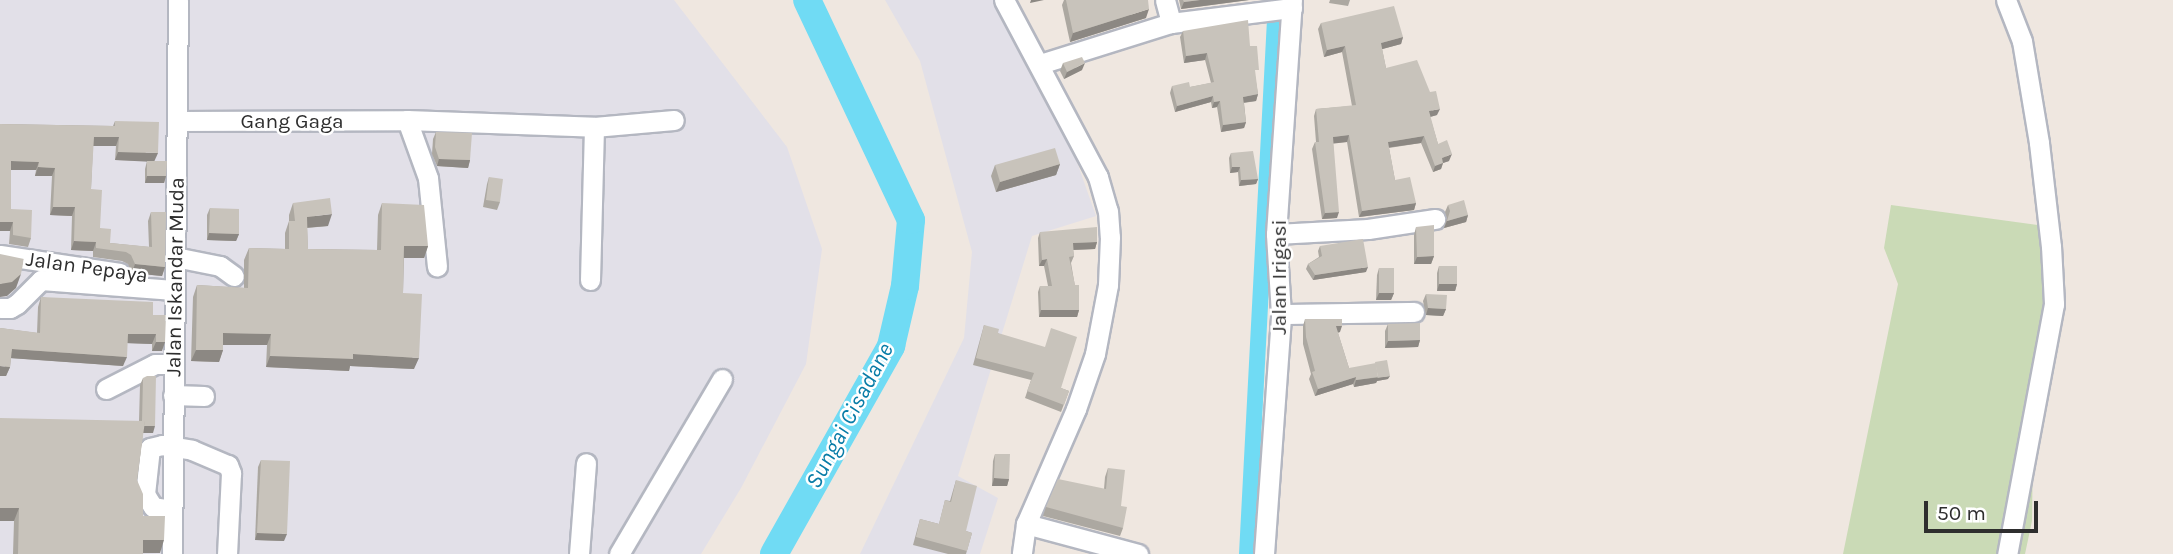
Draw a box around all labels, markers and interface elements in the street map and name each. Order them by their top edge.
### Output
street label: Gang Gaga [240,108,344,134]
street label: Jalan Iskandar Muda [161,177,189,377]
street label: Jalan Irigasi [1266,219,1292,335]
street label: Jalan Pepaya [24,246,150,288]
water label: Sungai Cisadane [800,339,900,493]
scale bar [1928,488,2042,532]
text: 50 m [1937,501,1986,525]

